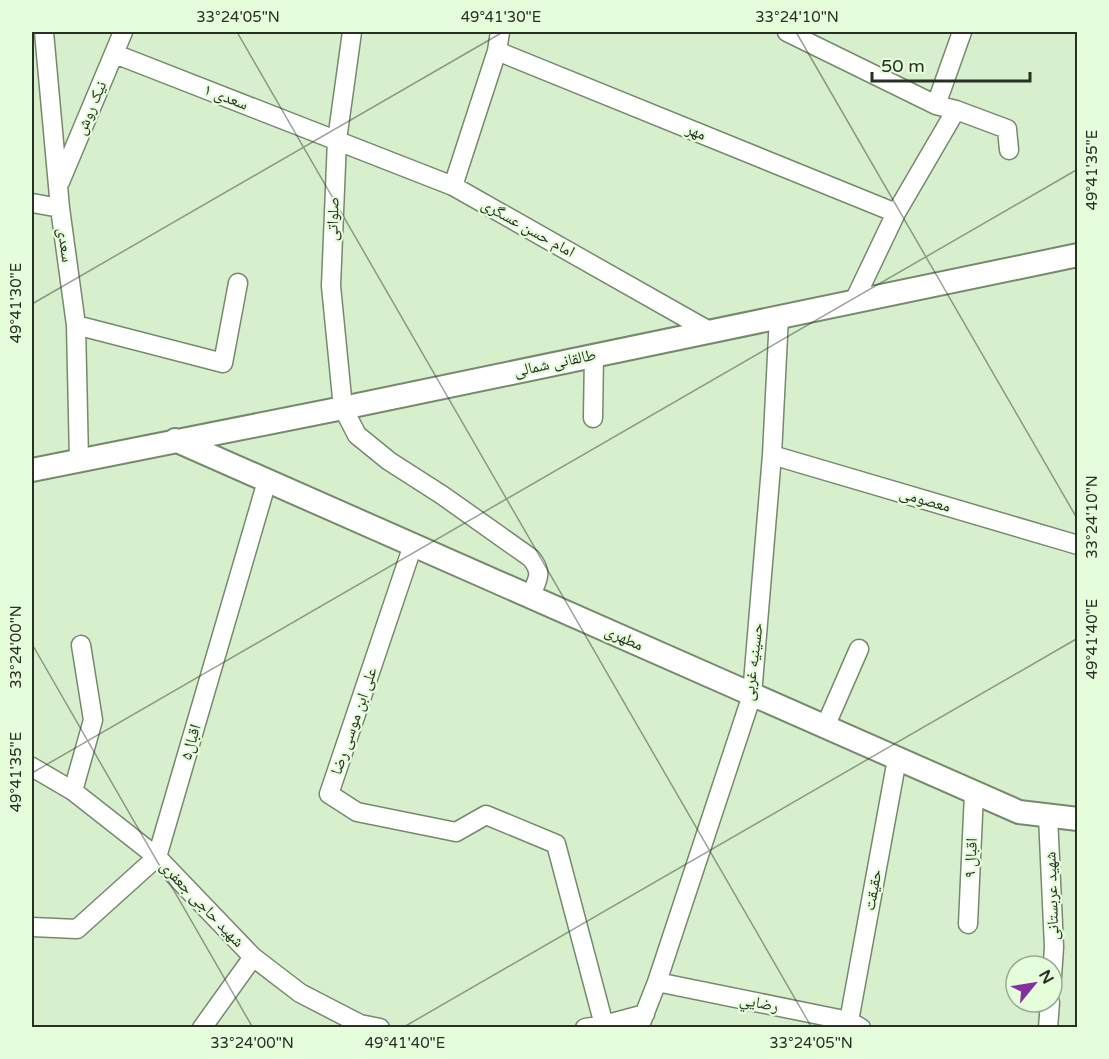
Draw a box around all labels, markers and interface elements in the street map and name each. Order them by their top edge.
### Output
text: 33°24'05"N [196,8,280,26]
text: 49°41'30"E [461,8,541,26]
text: 33°24'10"N [755,8,839,26]
scale bar [872,45,1030,83]
text: 50 m [881,55,925,77]
street label: نیک روش [71,78,111,138]
street label: سعدی ۱ [201,79,251,115]
street label: مهر [682,119,709,145]
text: 49°41'35"E [1083,130,1101,210]
street label: امام حسن عسگری [478,194,578,262]
street label: صلواتی [322,197,344,241]
street label: سعدی [53,226,77,264]
text: 49°41'30"E [7,263,25,343]
street label: طالقانی شمالی [512,345,598,381]
text: 33°24'10"N [1083,475,1101,559]
street label: معصومی [897,483,953,517]
text: 49°41'40"E [1083,599,1101,679]
text: 33°24'00"N [7,605,25,689]
street label: مطهری [602,621,646,655]
street label: حسینیه غربی [738,622,768,702]
street label: علی ابن موسی رضا [326,665,382,777]
street label: اقبال۵ [176,722,206,762]
text: 49°41'35"E [7,732,25,812]
street label: اقبال ۹ [960,837,982,879]
street label: شهید عربستانی [1040,851,1064,941]
street label: شهید حاجی جعفری [156,856,248,952]
street label: حقیقت [860,868,886,912]
north arrow [1004,954,1064,1014]
text: N [1034,966,1058,988]
street label: رضایي [737,989,780,1019]
text: 33°24'00"N [210,1034,294,1052]
text: 49°41'40"E [365,1034,445,1052]
text: 33°24'05"N [769,1034,853,1052]

